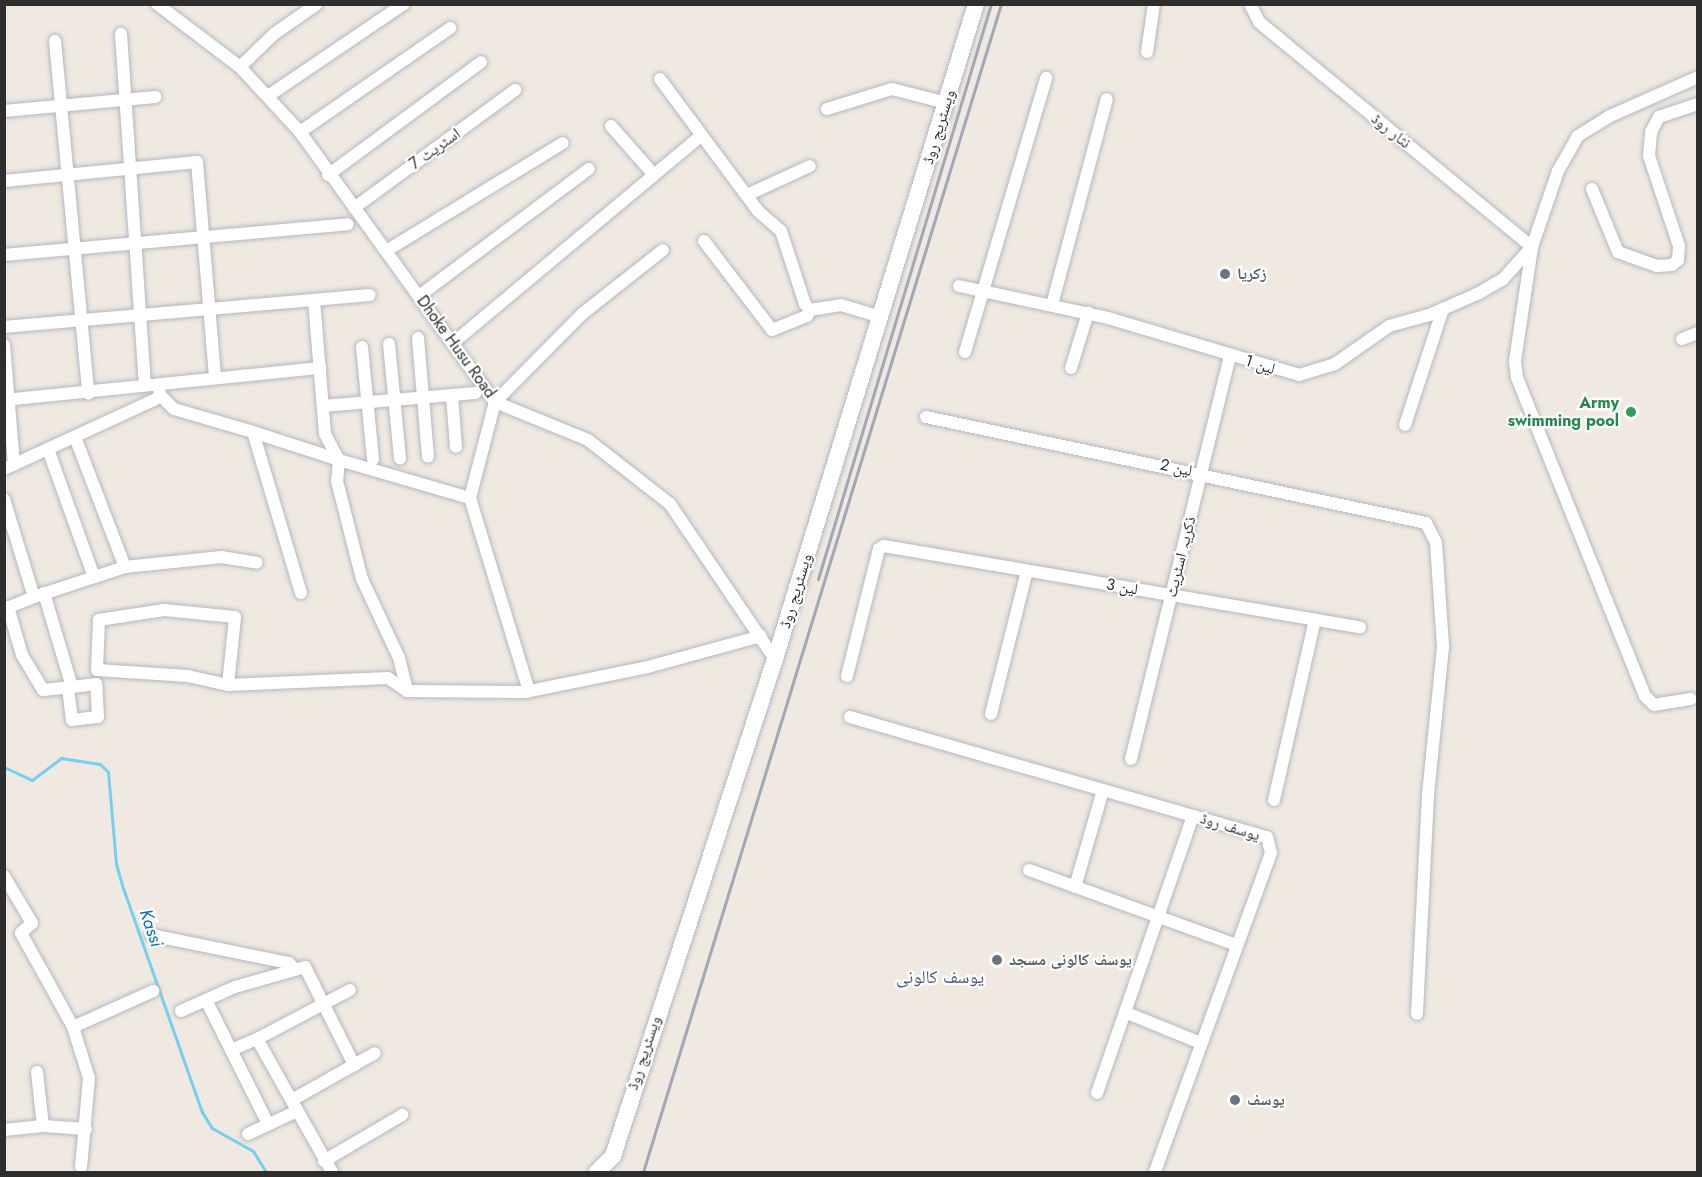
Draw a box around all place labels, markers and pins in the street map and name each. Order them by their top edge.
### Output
place label: زکریا [1237,264,1267,284]
marker: زکریا [1218,267,1232,281]
place label: Army swimming pool [1508,393,1619,431]
marker: Army swimming pool [1624,405,1638,419]
place label: یوسف کالونی مسجد [1009,950,1132,970]
marker: یوسف کالونی مسجد [990,953,1004,967]
place label: یوسف [1247,1090,1285,1110]
marker: یوسف [1228,1093,1242,1107]

